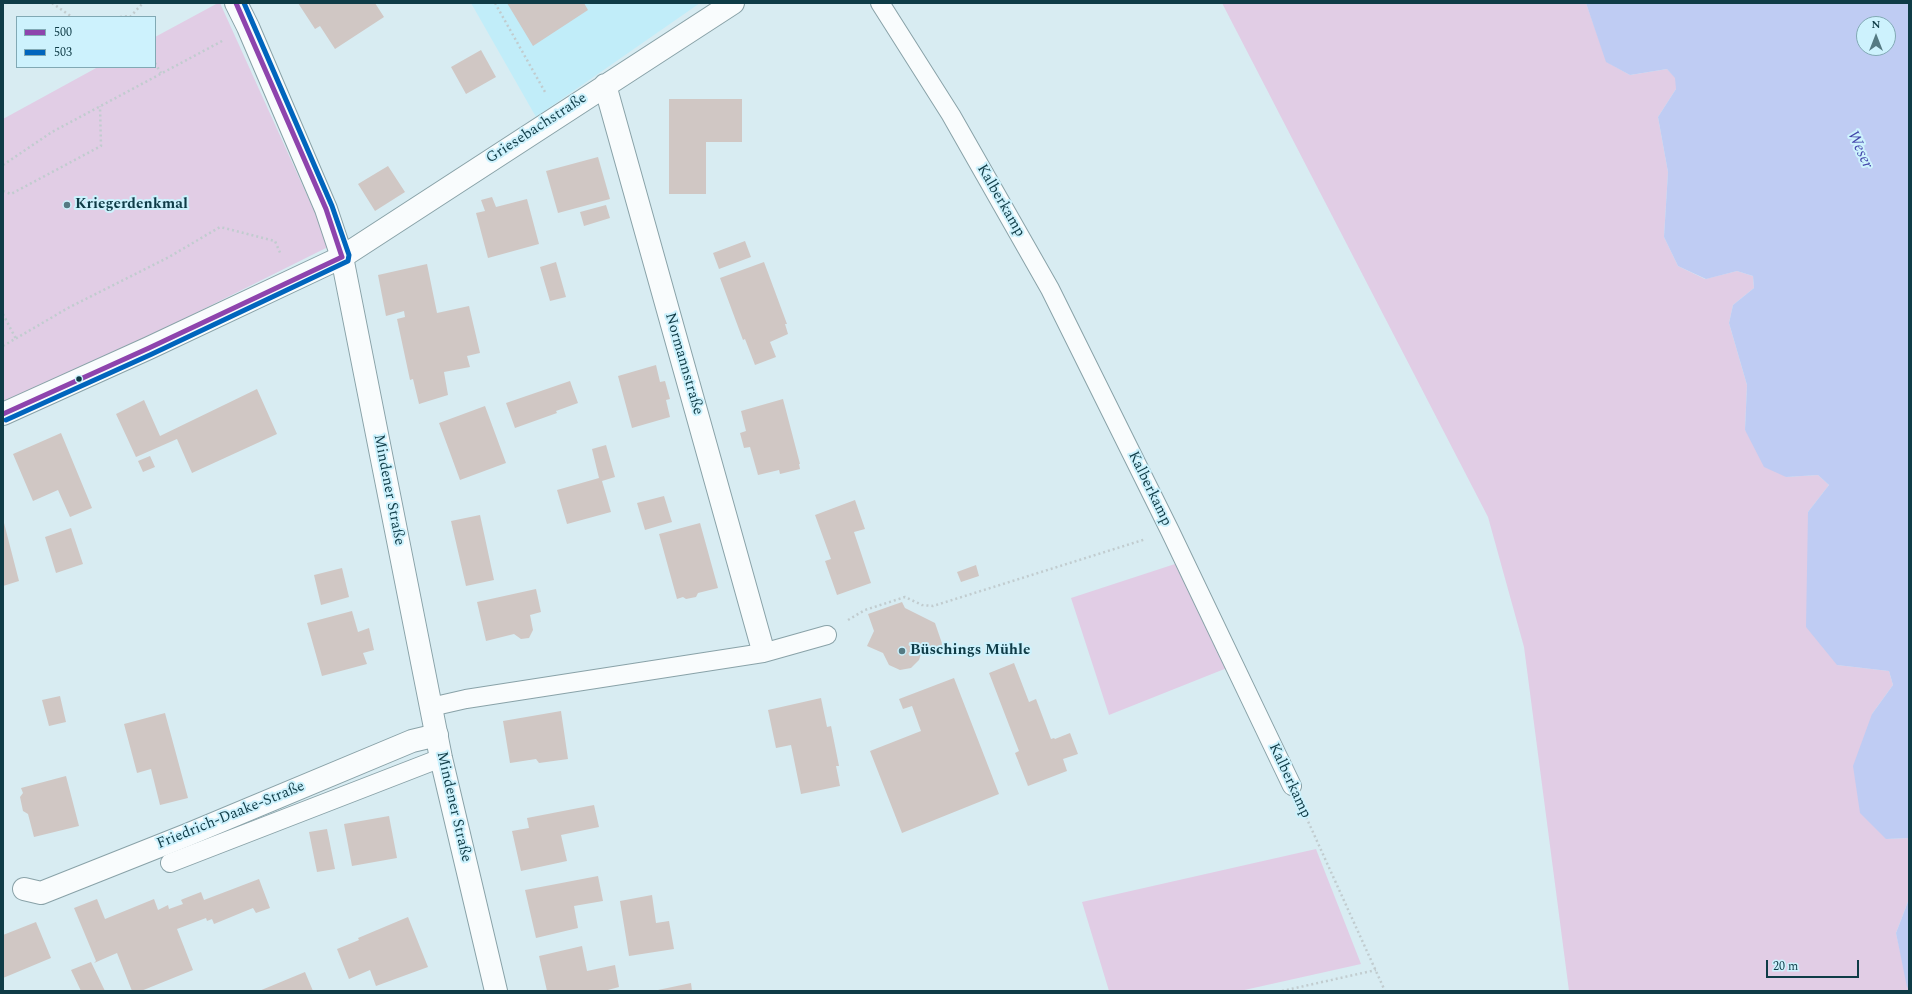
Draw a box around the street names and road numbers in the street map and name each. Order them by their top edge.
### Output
street label: Griesebachstraße [483,90,591,168]
street label: Kalberkamp [972,162,1028,240]
street label: Normannstraße [660,311,706,417]
street label: Mindener Straße [368,433,408,547]
street label: Kalberkamp [1123,449,1175,529]
street label: Kalberkamp [1264,741,1314,821]
street label: Mindener Straße [432,750,474,864]
street label: Friedrich-Daake-Straße [154,778,308,854]

